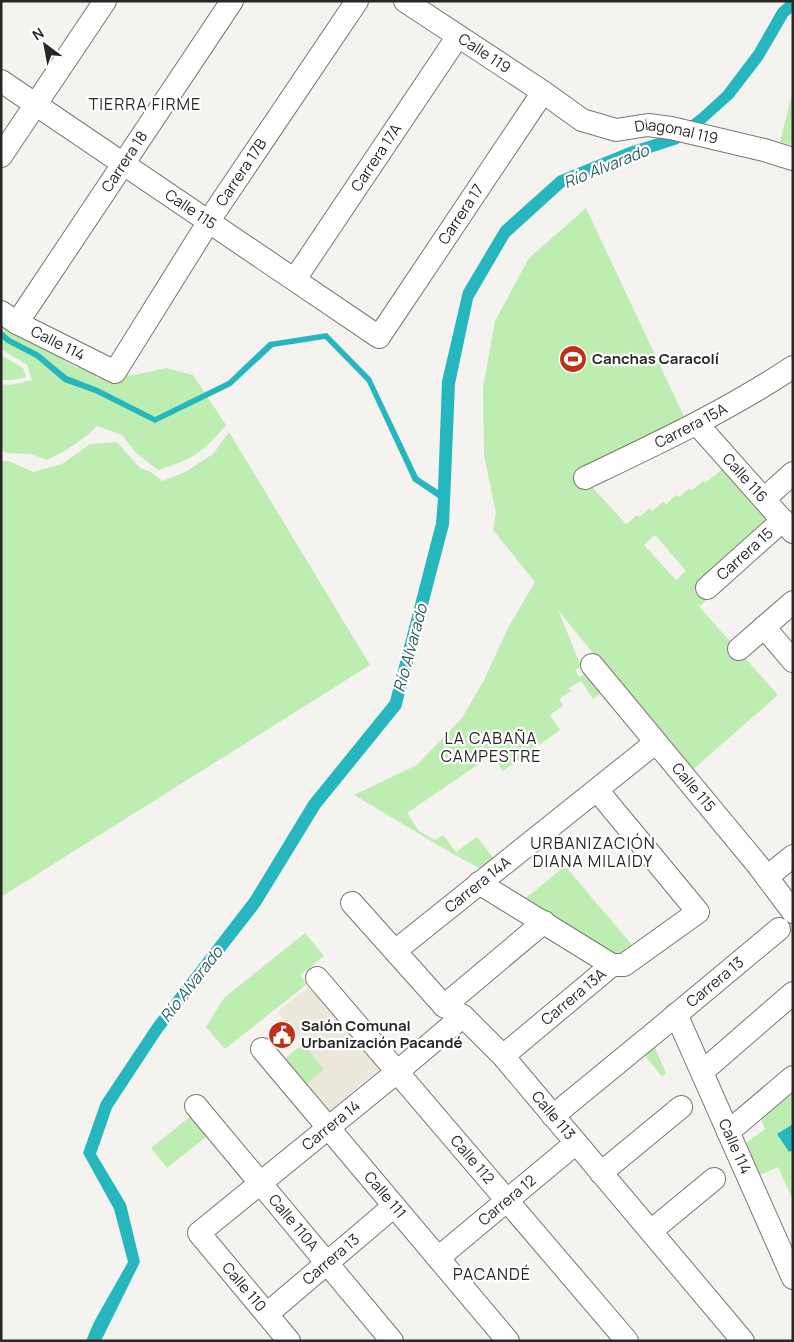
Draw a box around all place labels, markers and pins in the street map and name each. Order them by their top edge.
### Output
sports icon: Canchas Caracolí [558,344,588,374]
place label: Canchas Caracolí [592,348,719,369]
place label: Salón Comunal Urbanización Pacandé [301,1015,462,1053]
public building icon: Salón Comunal Urbanización Pacandé [267,1020,297,1050]

